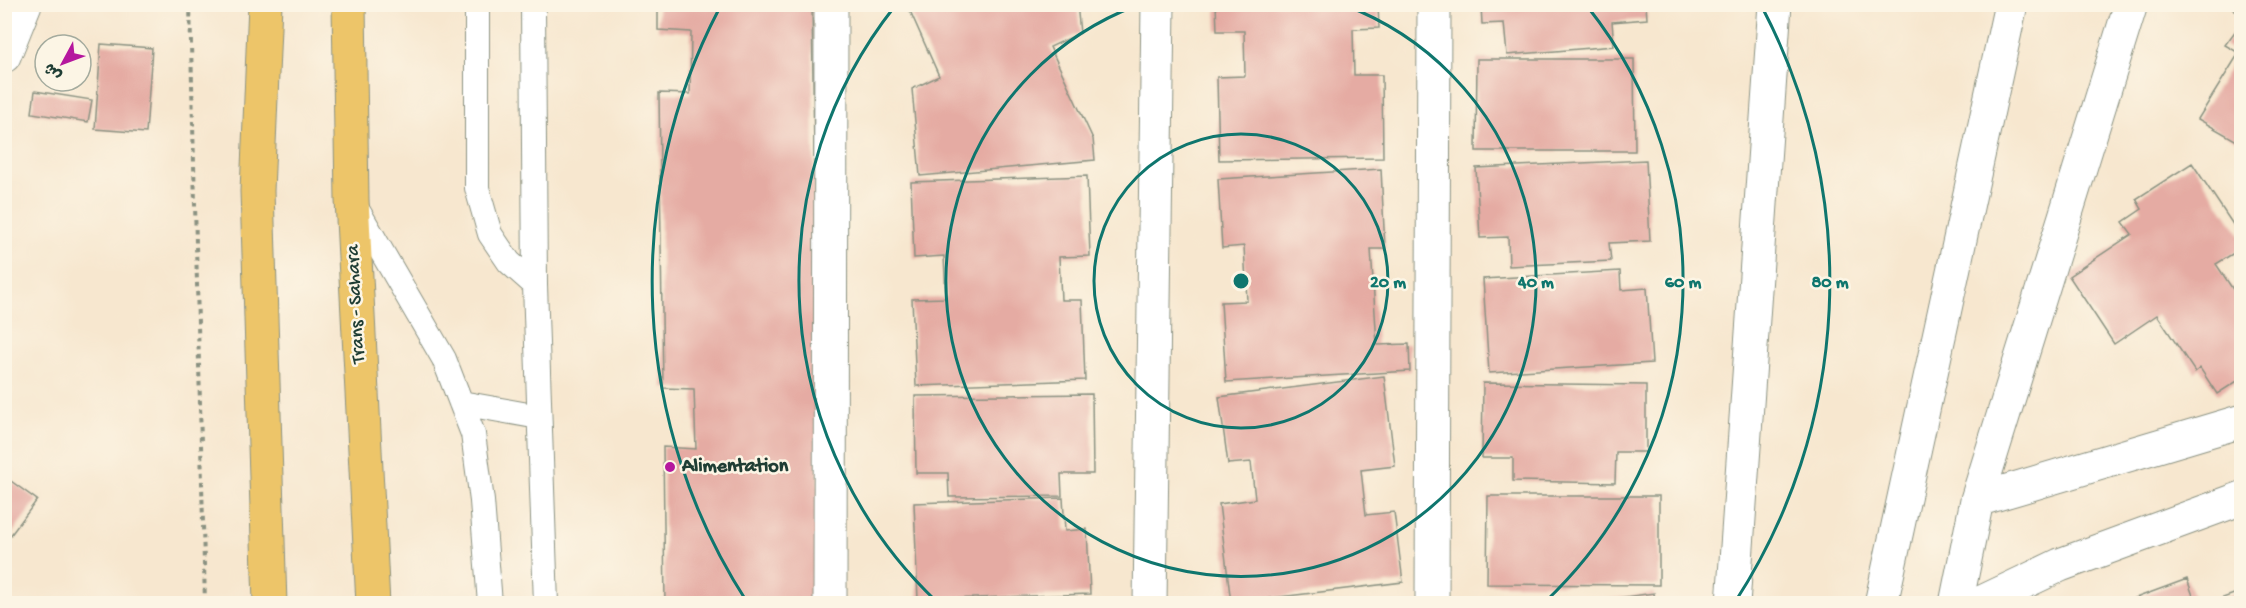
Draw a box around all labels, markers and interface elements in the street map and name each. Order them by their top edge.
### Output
north arrow [33,33,93,93]
text: ش [41,58,67,83]
street label: Trans - Sahara [342,243,372,365]
centre of rings [1231,271,1251,291]
text: 20 m [1370,273,1406,294]
text: 40 m [1517,273,1554,294]
text: 60 m [1665,273,1701,294]
text: 80 m [1811,273,1849,294]
place label: Alimentation [681,456,789,479]
marker: Alimentation [663,460,677,474]

